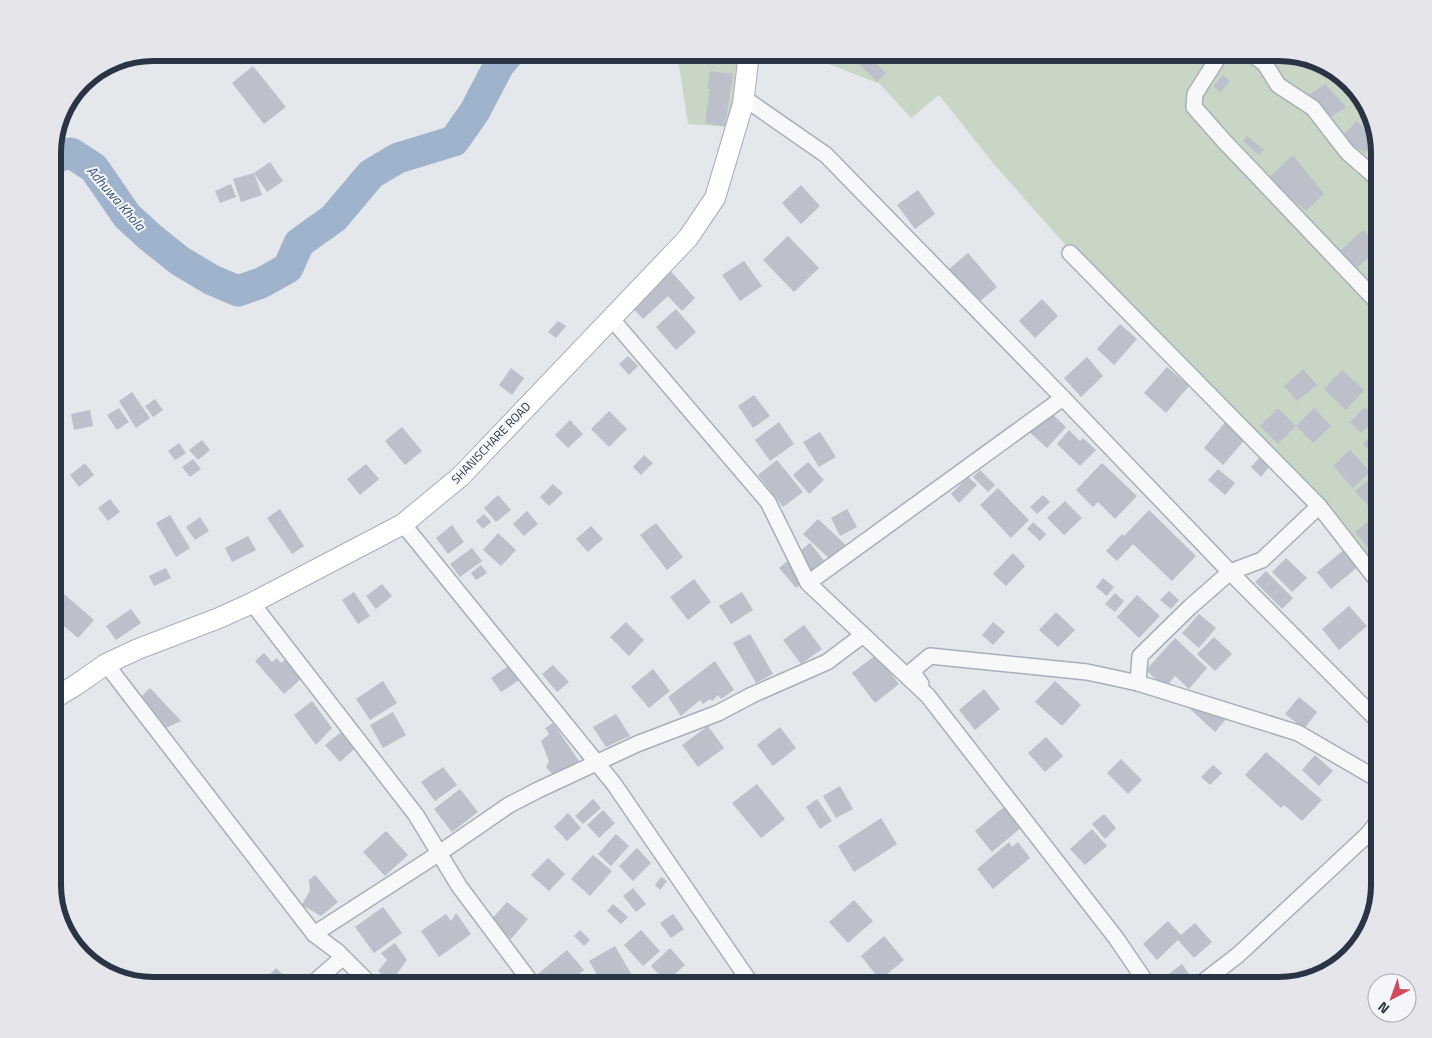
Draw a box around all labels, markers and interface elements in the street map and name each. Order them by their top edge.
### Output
water label: Adhuwa Khola [82,161,151,236]
street label: SHANISCHARE ROAD [446,397,535,488]
north arrow [1367,973,1417,1023]
text: N [1373,997,1394,1019]

